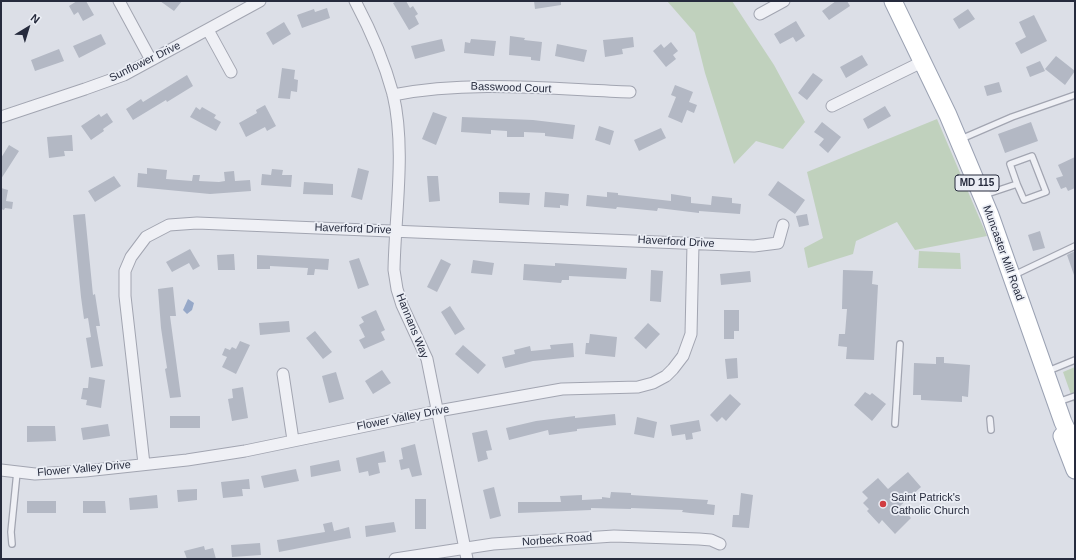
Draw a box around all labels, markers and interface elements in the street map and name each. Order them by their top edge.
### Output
north arrow [8,8,48,48]
text: N [29,11,42,26]
street label: Sunflower Drive [107,39,183,85]
street label: Basswood Court [470,80,552,96]
road number: MD 115 [955,175,999,191]
street label: Muncaster Mill Road [980,204,1026,302]
street label: Haverford Drive [314,221,392,237]
street label: Haverford Drive [637,233,715,251]
street label: Hannans Way [393,292,431,360]
street label: Flower Valley Drive [356,403,450,433]
street label: Flower Valley Drive [37,458,131,480]
place label: Saint Patrick's Catholic Church [891,491,969,517]
marker: Saint Patrick's Catholic Church [878,499,888,509]
street label: Norbeck Road [521,531,593,549]

